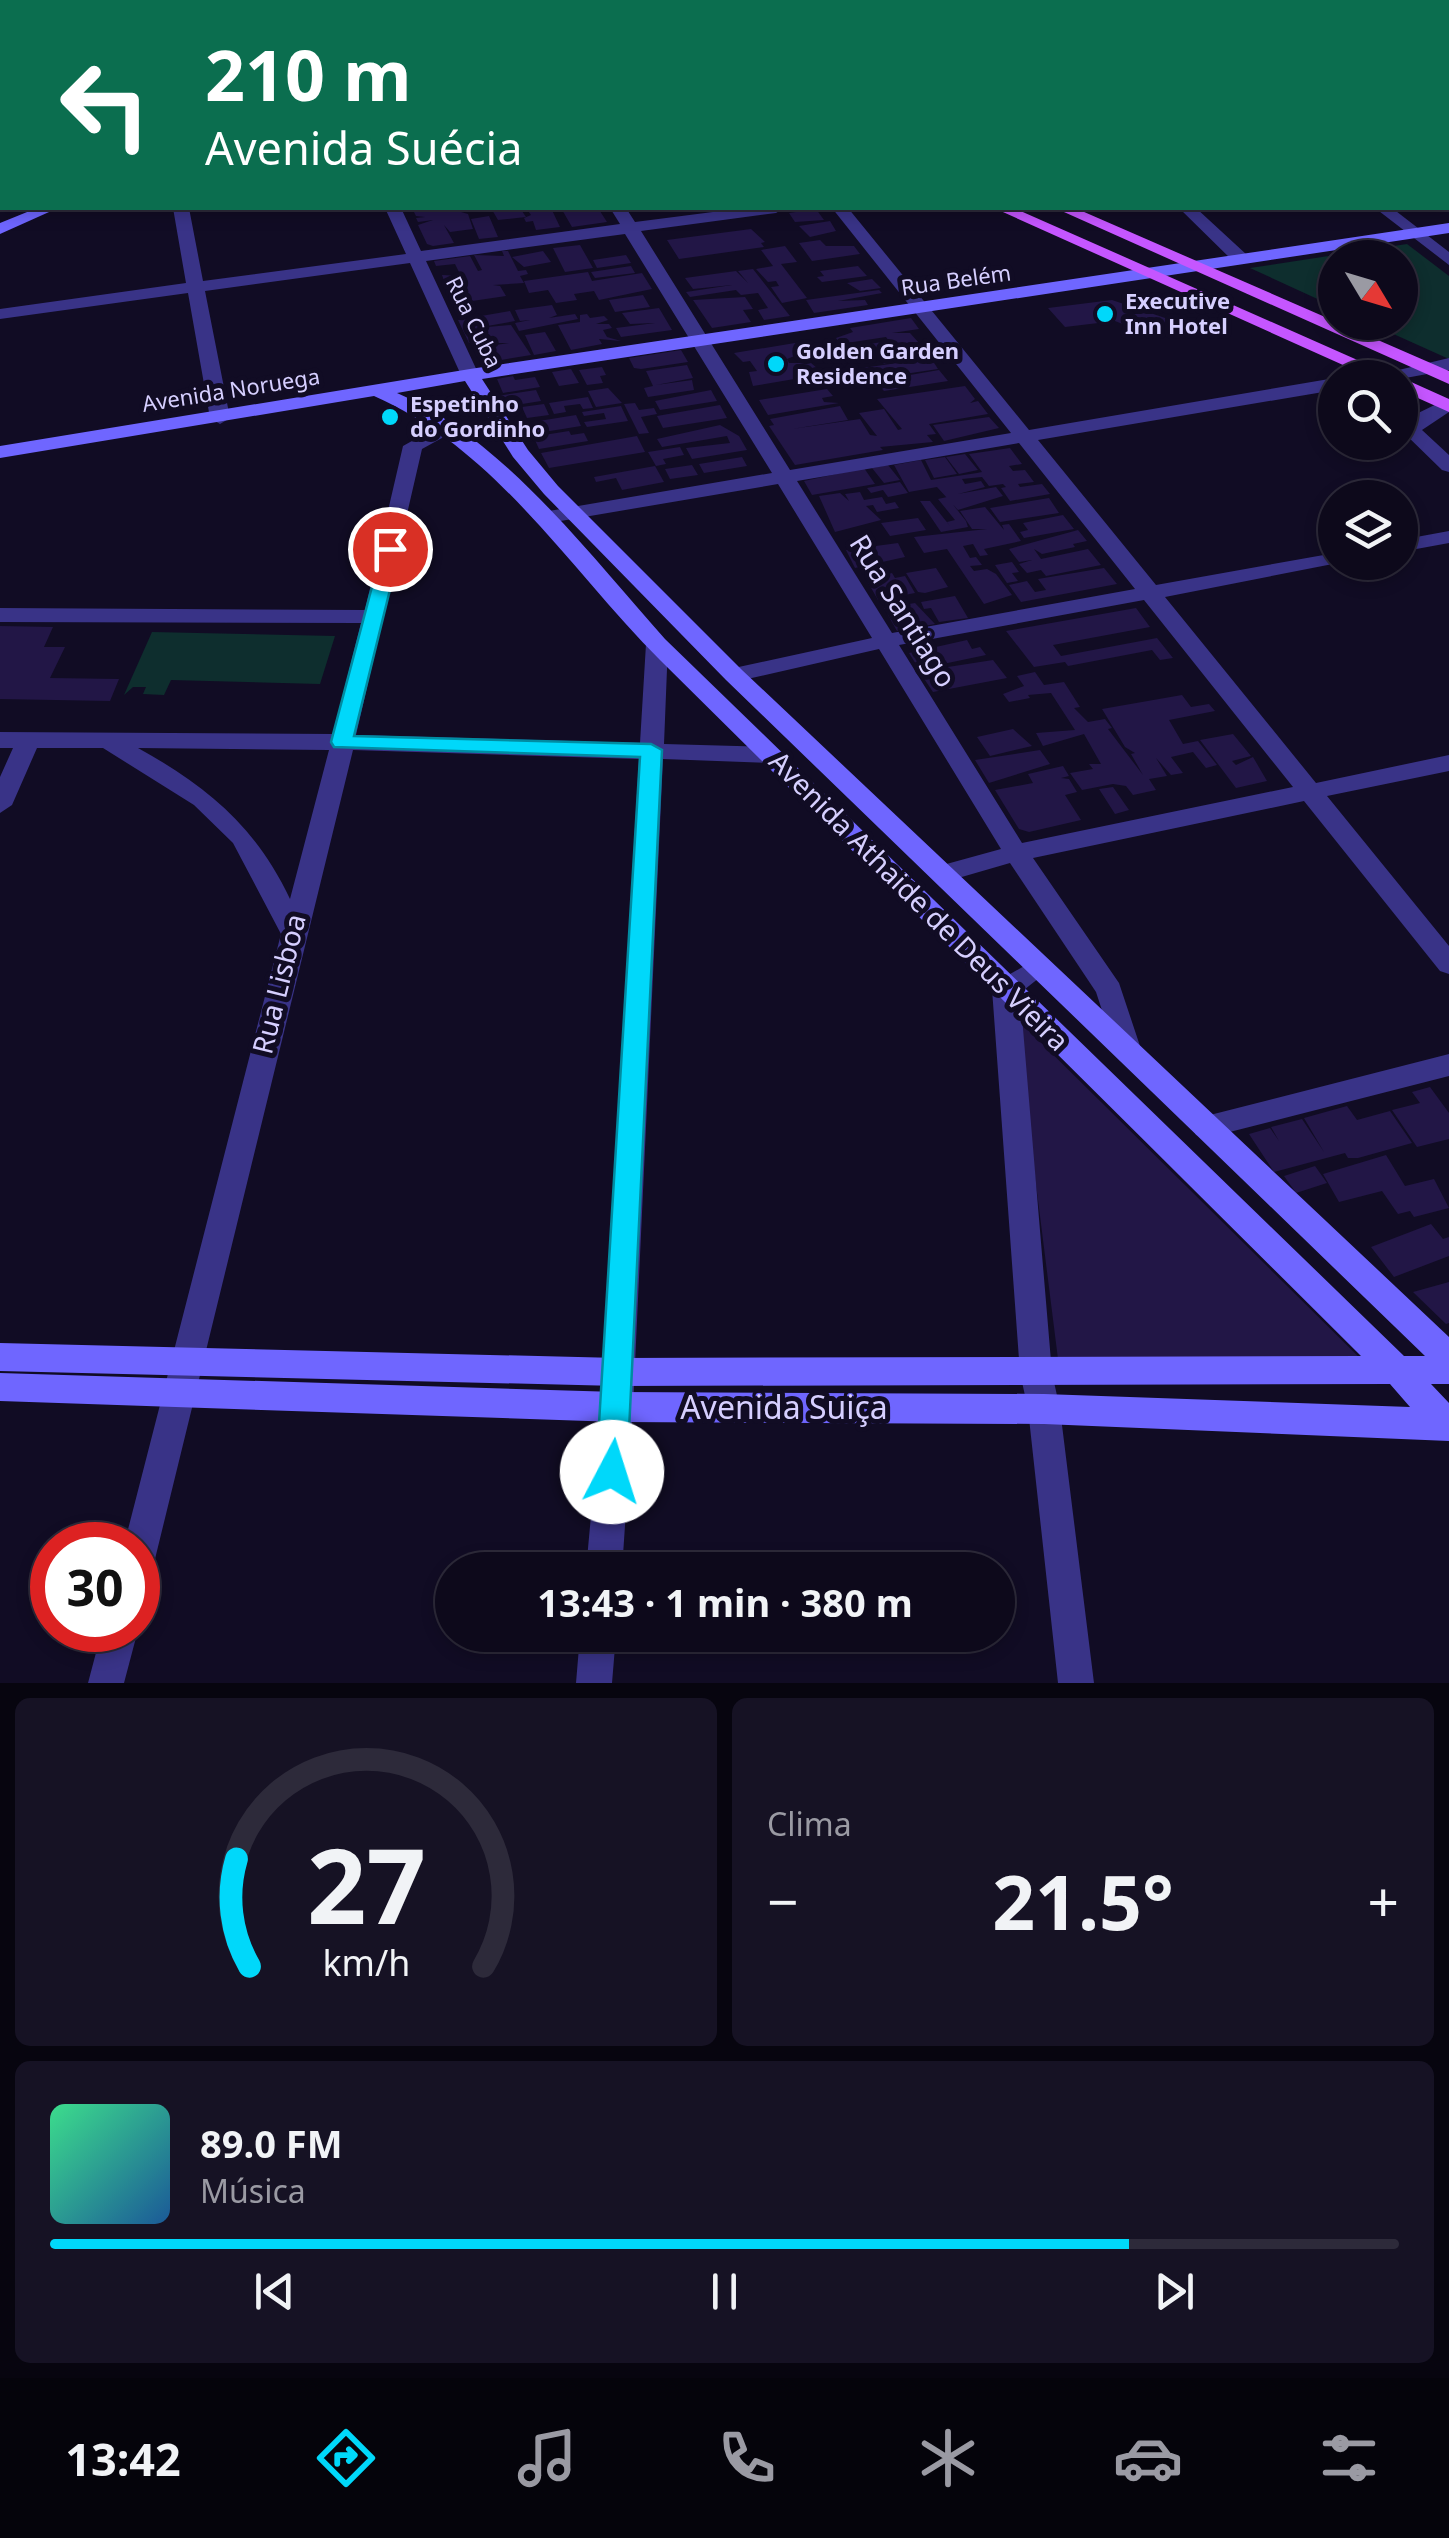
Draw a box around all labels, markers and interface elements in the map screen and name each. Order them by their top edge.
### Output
text: 210 m [205,26,412,122]
icon: left [40,40,170,170]
text: Avenida Suécia [205,117,522,178]
north arrow [1318,240,1418,340]
map controls [1318,240,1418,580]
street label: Rua Belém [899,256,1013,302]
street label: Rua Cuba [440,271,510,373]
place label: Executive Inn Hotel [1125,285,1230,340]
marker: Executive Inn Hotel [1094,303,1116,325]
place label: Golden Garden Residence [796,335,959,390]
marker: Golden Garden Residence [765,353,787,375]
street label: Avenida Noruega [140,360,322,418]
button: search [1318,360,1418,460]
place label: Espetinho do Gordinho [410,388,545,443]
marker: Espetinho do Gordinho [379,406,401,428]
button: layers [1318,480,1418,580]
pin [348,507,433,592]
icon: arrive [363,522,418,577]
street label: Rua Santiago [842,527,966,694]
street label: Avenida Athaide de Deus Vieira [762,742,1078,1058]
street label: Rua Lisboa [242,910,314,1058]
street label: Avenida Suiça [680,1385,888,1428]
position arrow [560,1420,664,1524]
speed limit sign: 30 [30,1522,160,1652]
text: 13:43 · 1 min · 380 m [537,1576,913,1628]
text: Clima [767,1802,852,1845]
text: 27 [307,1813,425,1954]
text: 21.5° [992,1850,1174,1952]
text: − [767,1863,798,1938]
text: + [1368,1863,1399,1938]
text: km/h [322,1938,410,1986]
text: 89.0 FM [200,2117,342,2169]
text: Música [200,2169,306,2212]
icon: previous [247,2264,302,2319]
icon: pause [697,2264,752,2319]
icon: next [1147,2264,1202,2319]
icon: directions [311,2423,381,2493]
icon: music [512,2423,582,2493]
icon: phone [712,2423,782,2493]
icon: climate [913,2423,983,2493]
icon: car [1113,2423,1183,2493]
icon: filters [1314,2423,1384,2493]
text: 13:42 [65,2428,181,2489]

